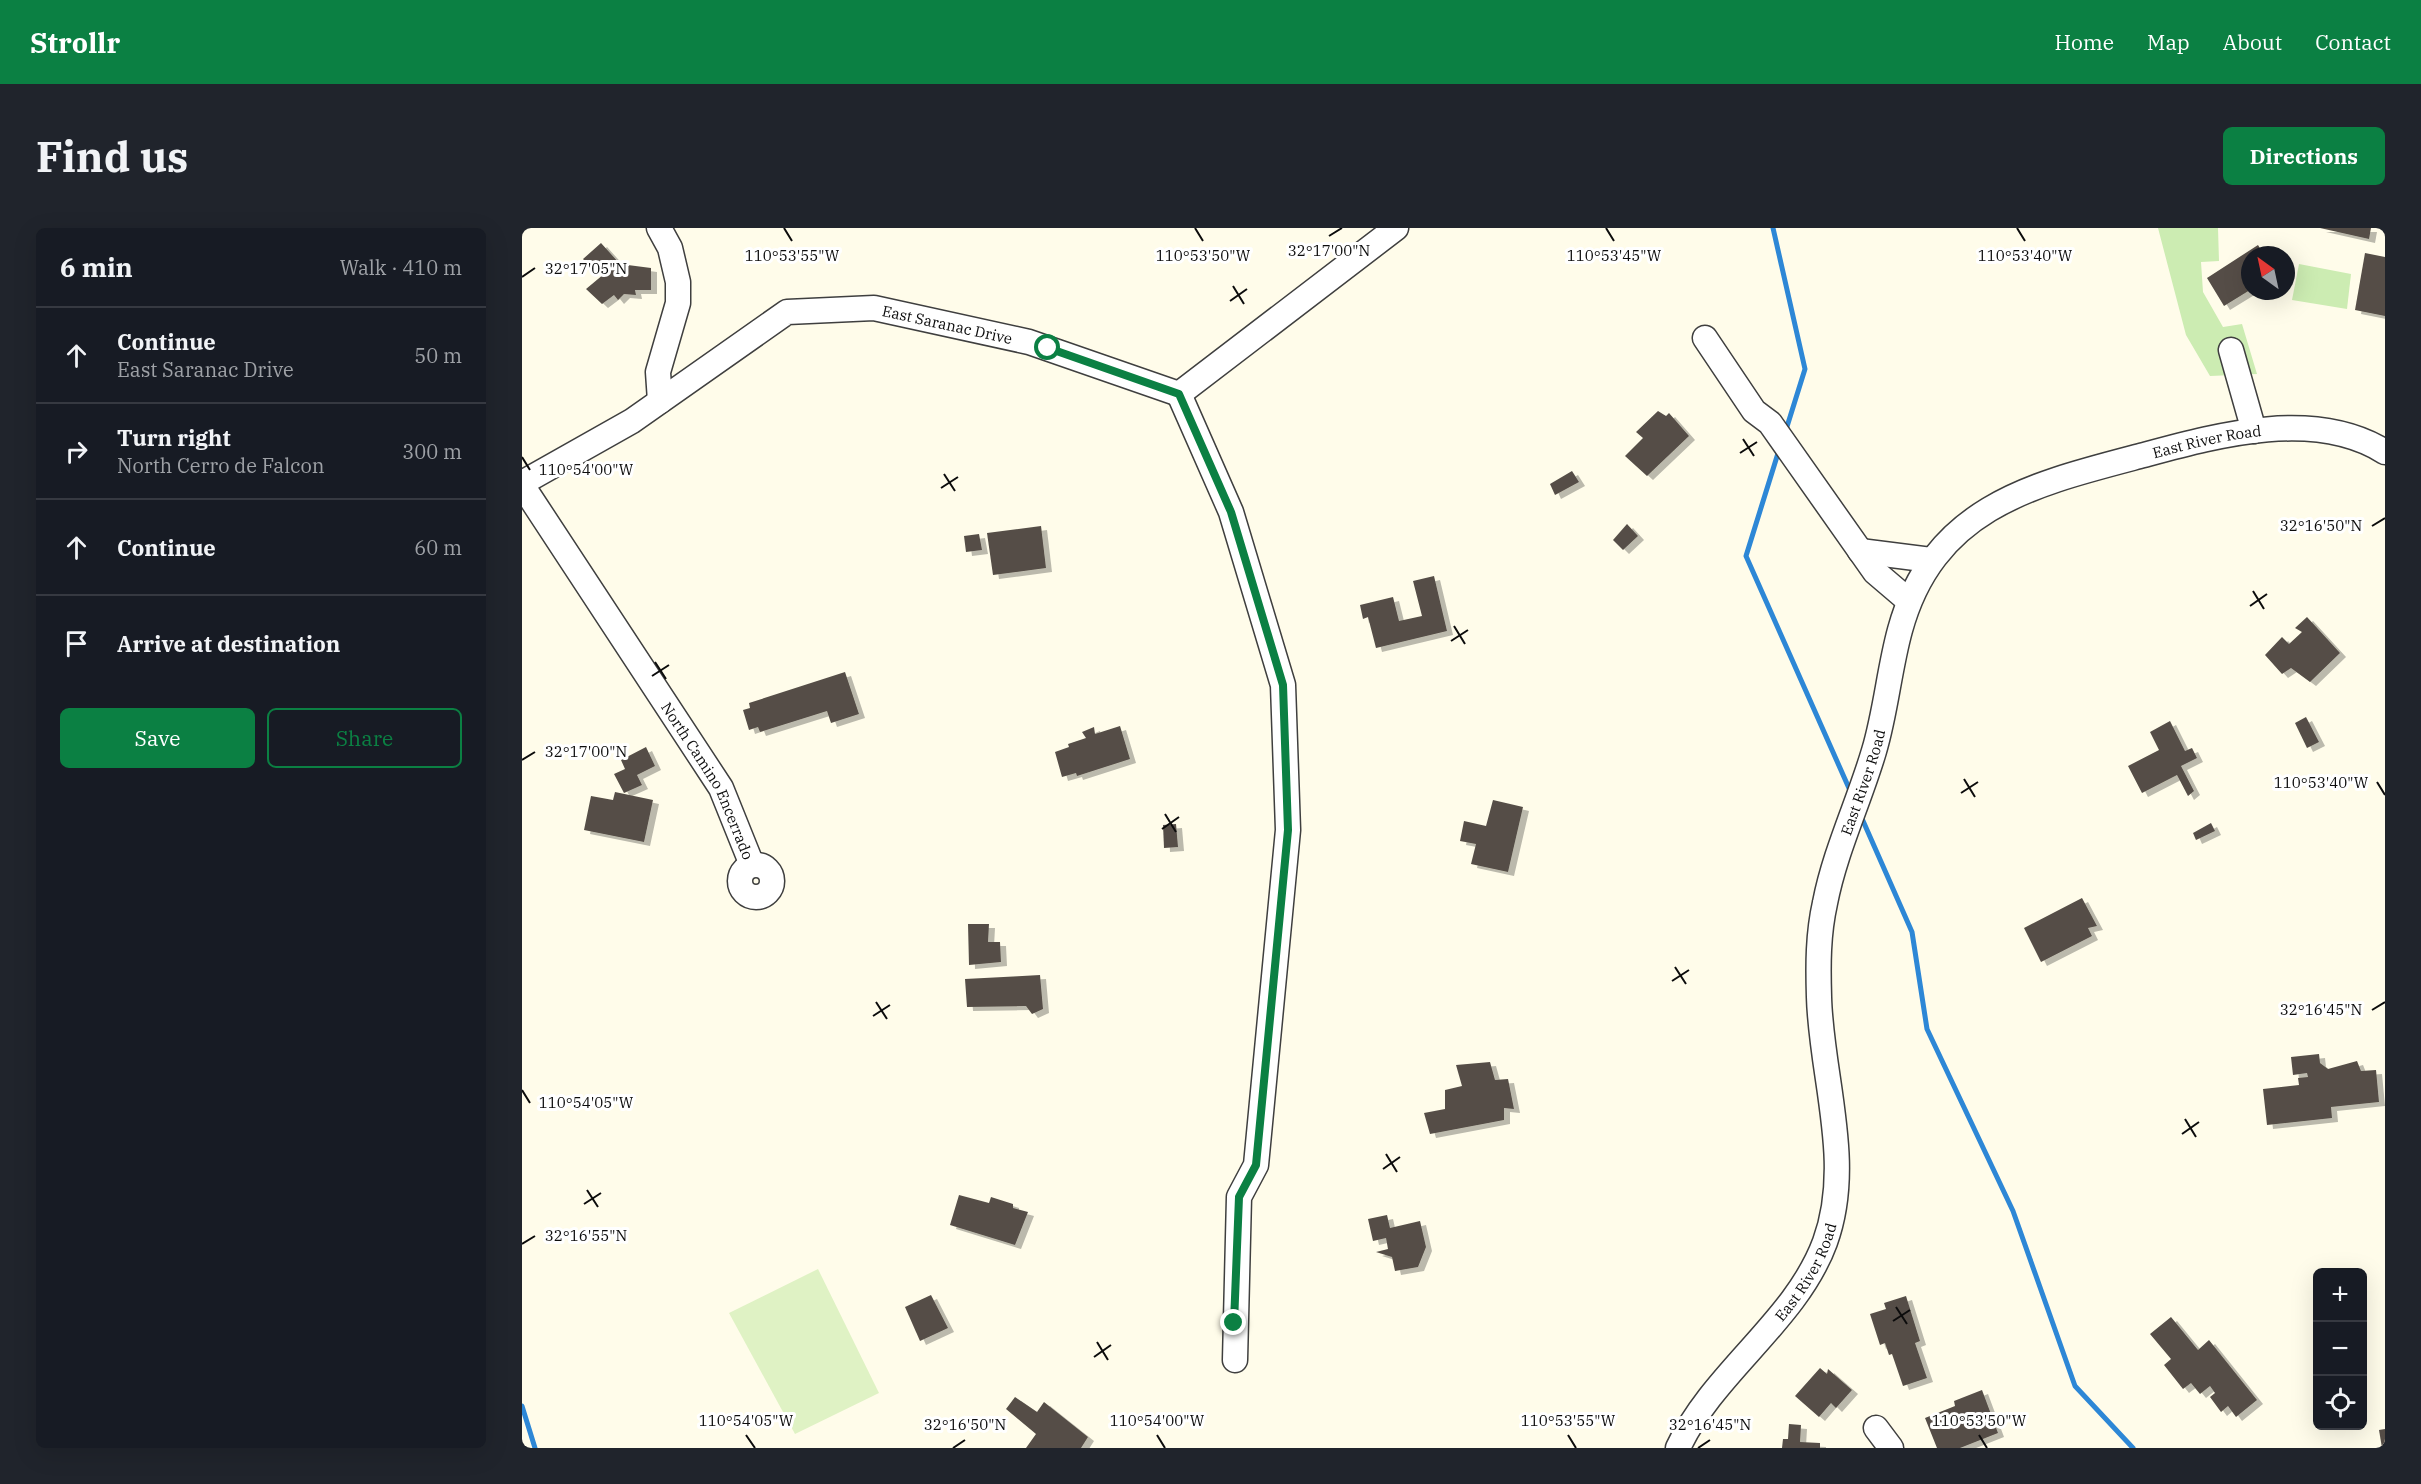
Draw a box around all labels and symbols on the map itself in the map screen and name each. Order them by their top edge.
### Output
text: 32°17'00"N [1288,241,1370,260]
text: 110°53'55"W [745,246,840,265]
text: 110°53'50"W [1156,246,1251,265]
text: 110°53'45"W [1567,246,1662,265]
text: 110°53'40"W [1978,246,2073,265]
north arrow [2241,246,2295,300]
text: 32°17'05"N [545,259,627,278]
street label: East Saranac Drive [881,301,1014,348]
route start [1034,334,1060,360]
street label: East River Road [2150,421,2262,462]
text: 110°54'00"W [539,460,634,479]
text: 32°16'50"N [2280,516,2362,535]
street label: North Camino Encerrado [658,698,758,862]
street label: East River Road [1836,727,1889,838]
text: 32°17'00"N [545,742,627,761]
text: 110°53'40"W [2274,773,2369,792]
text: 32°16'45"N [2280,1000,2362,1019]
text: 110°54'05"W [539,1093,634,1112]
street label: East River Road [1770,1220,1840,1325]
text: 32°16'55"N [545,1226,627,1245]
route end [1220,1309,1246,1335]
text: 110°54'05"W [699,1411,794,1430]
text: 110°54'00"W [1110,1411,1205,1430]
text: 110°53'55"W [1521,1411,1616,1430]
text: 110°53'50"W [1932,1411,2027,1430]
text: 32°16'50"N [924,1415,1006,1434]
text: 32°16'45"N [1669,1415,1751,1434]

